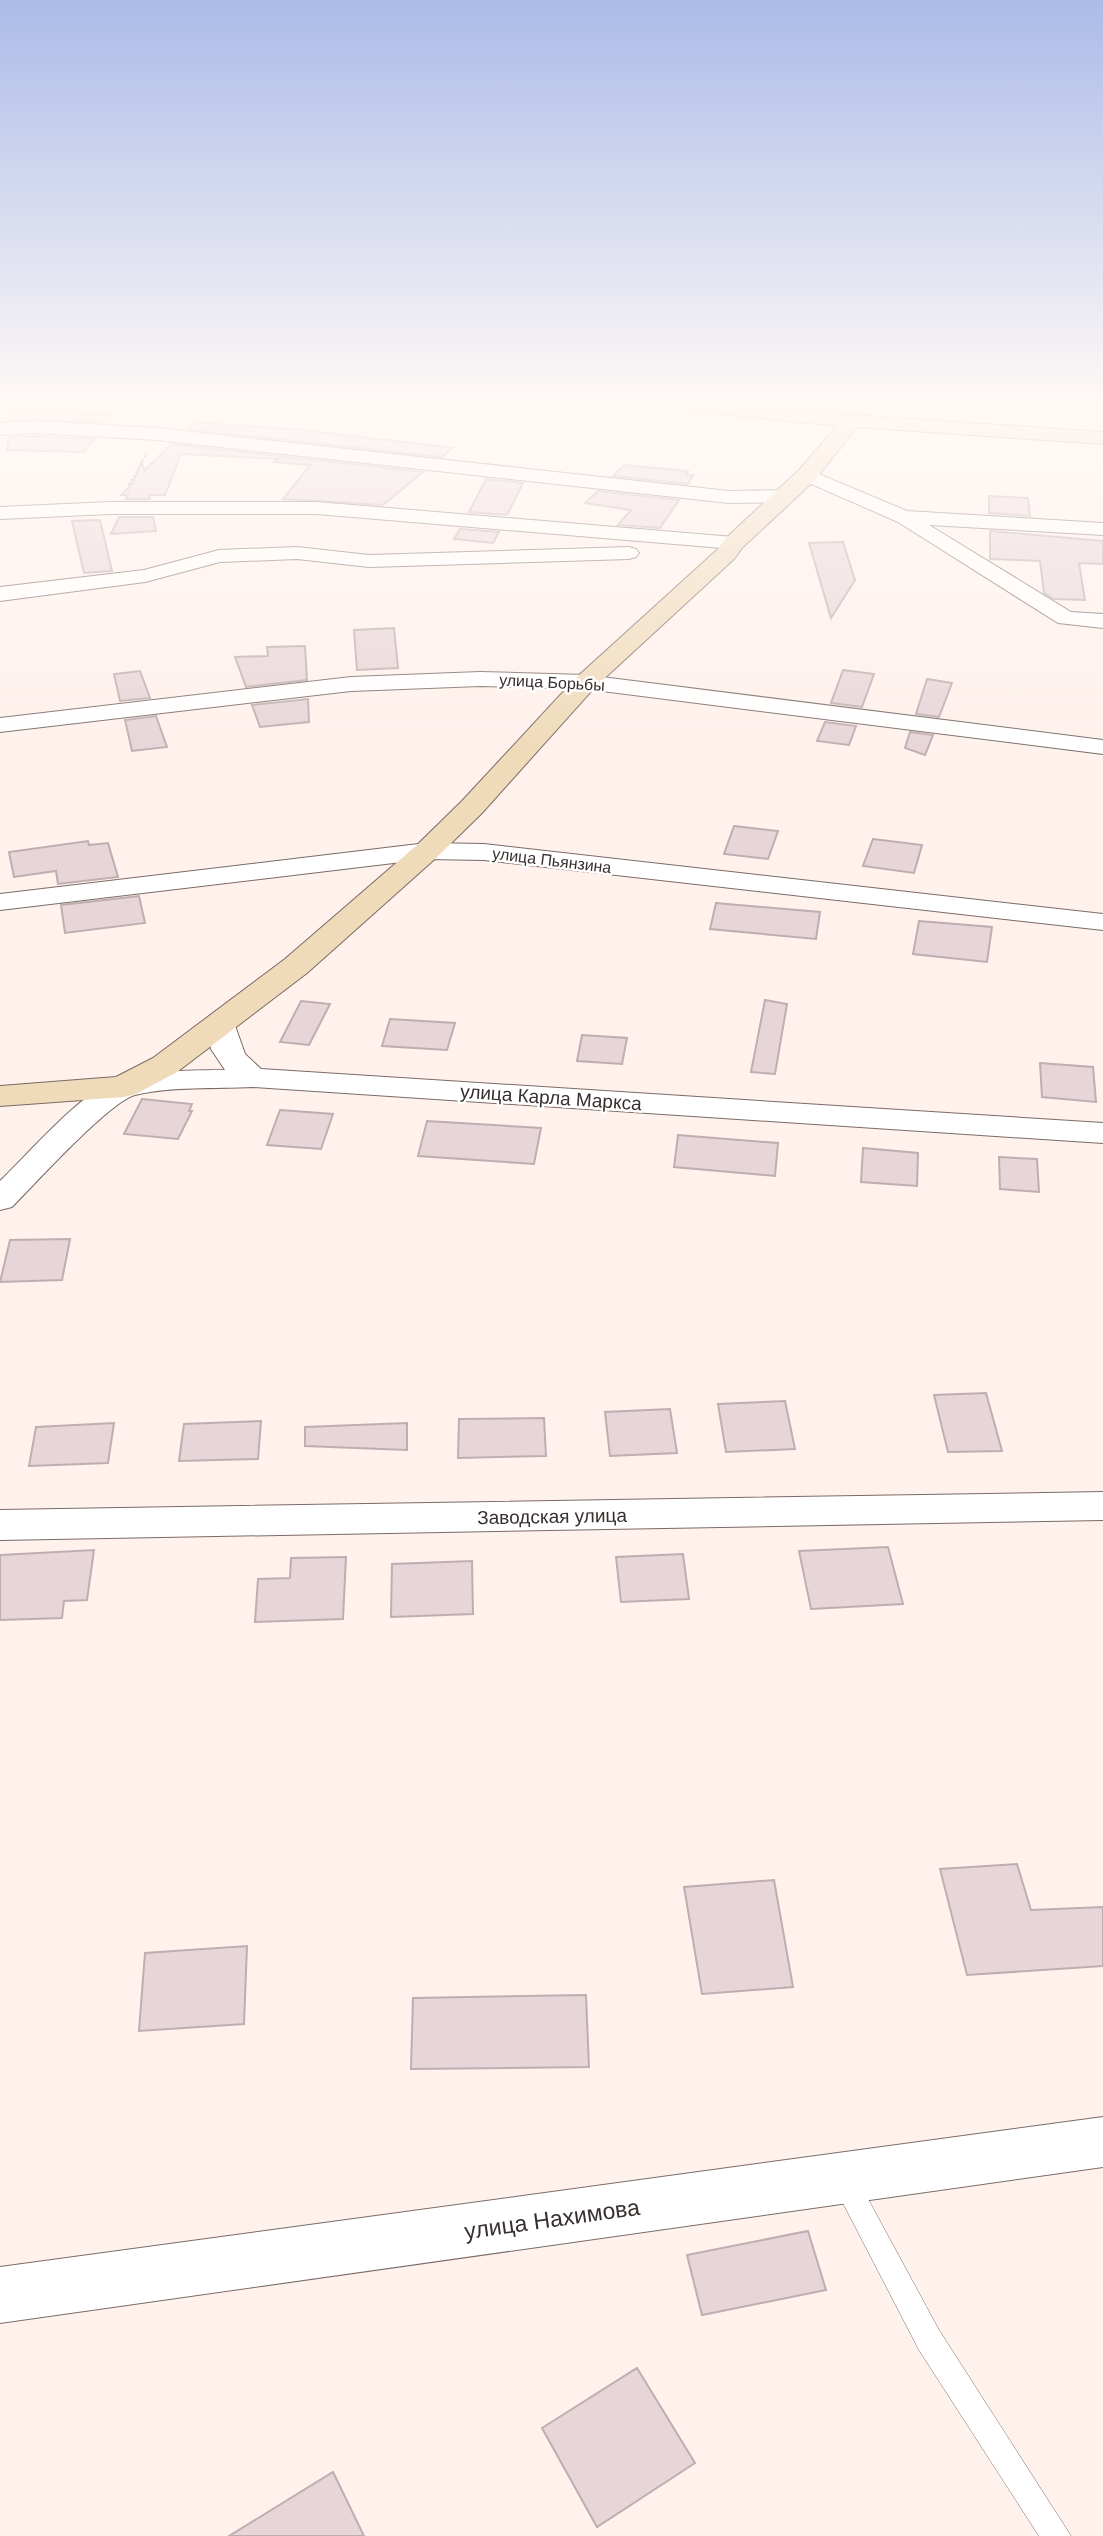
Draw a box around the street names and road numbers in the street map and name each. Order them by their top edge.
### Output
street label: улица Борьбы [499,671,605,694]
street label: улица Пьянзина [491,845,613,876]
street label: улица Карла Маркса [460,1081,643,1114]
street label: Заводская улица [477,1505,627,1528]
street label: улица Нахимова [463,2194,642,2244]

